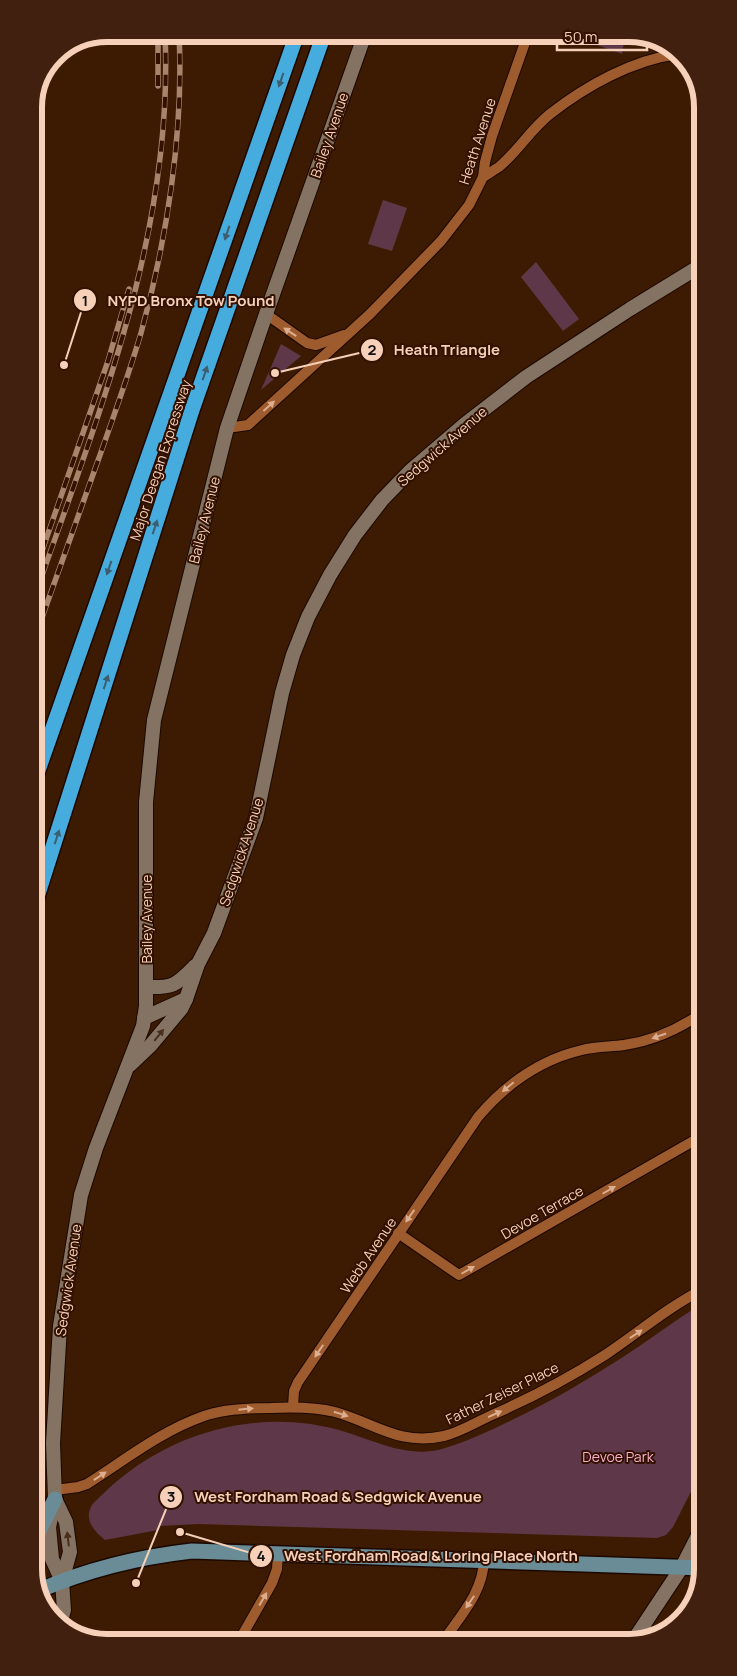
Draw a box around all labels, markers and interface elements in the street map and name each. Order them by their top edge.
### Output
scale bar [557,20,647,52]
text: 50 m [564,26,598,47]
one-way arrow [277,73,285,88]
street label: Bailey Avenue [306,90,352,180]
street label: Heath Avenue [454,95,500,187]
one-way arrow [223,226,231,241]
callout: NYPD Bronx Tow Pound [72,285,284,315]
text: 1 [82,290,88,311]
text: NYPD Bronx Tow Pound [108,290,274,311]
one-way arrow [284,327,297,337]
callout: Heath Triangle [359,335,511,365]
text: 2 [368,339,377,360]
text: Heath Triangle [394,339,500,360]
one-way arrow [202,365,209,380]
street label: Major Deegan Expressway [125,376,195,543]
one-way arrow [262,400,274,412]
street label: Sedgwick Avenue [393,402,491,490]
street label: Bailey Avenue [184,474,224,566]
one-way arrow [151,520,159,535]
one-way arrow [105,561,113,576]
one-way arrow [102,675,110,690]
street label: Sedgwick Avenue [215,795,267,909]
one-way arrow [53,829,61,844]
street label: Bailey Avenue [137,874,156,964]
one-way arrow [153,1029,164,1042]
one-way arrow [651,1033,666,1040]
one-way arrow [502,1081,514,1093]
street label: Devoe Terrace [497,1181,587,1243]
one-way arrow [602,1185,616,1194]
one-way arrow [405,1210,415,1223]
street label: Webb Avenue [336,1213,400,1297]
street label: Sedgwick Avenue [51,1223,85,1337]
one-way arrow [460,1266,475,1274]
one-way arrow [629,1329,643,1339]
one-way arrow [314,1344,324,1358]
street label: Father Zeiser Place [442,1357,562,1429]
one-way arrow [238,1405,254,1413]
one-way arrow [488,1410,502,1418]
one-way arrow [334,1411,349,1419]
park label: Devoe Park [582,1447,655,1466]
one-way arrow [94,1471,107,1481]
callout: West Fordham Road & Sedgwick Avenue [159,1482,491,1512]
text: 3 [167,1486,175,1507]
text: West Fordham Road & Sedgwick Avenue [194,1486,482,1507]
one-way arrow [64,1531,72,1547]
callout: West Fordham Road & Loring Place North [249,1541,588,1571]
text: 4 [256,1545,266,1566]
text: West Fordham Road & Loring Place North [284,1545,578,1566]
one-way arrow [259,1592,267,1607]
one-way arrow [465,1595,475,1609]

